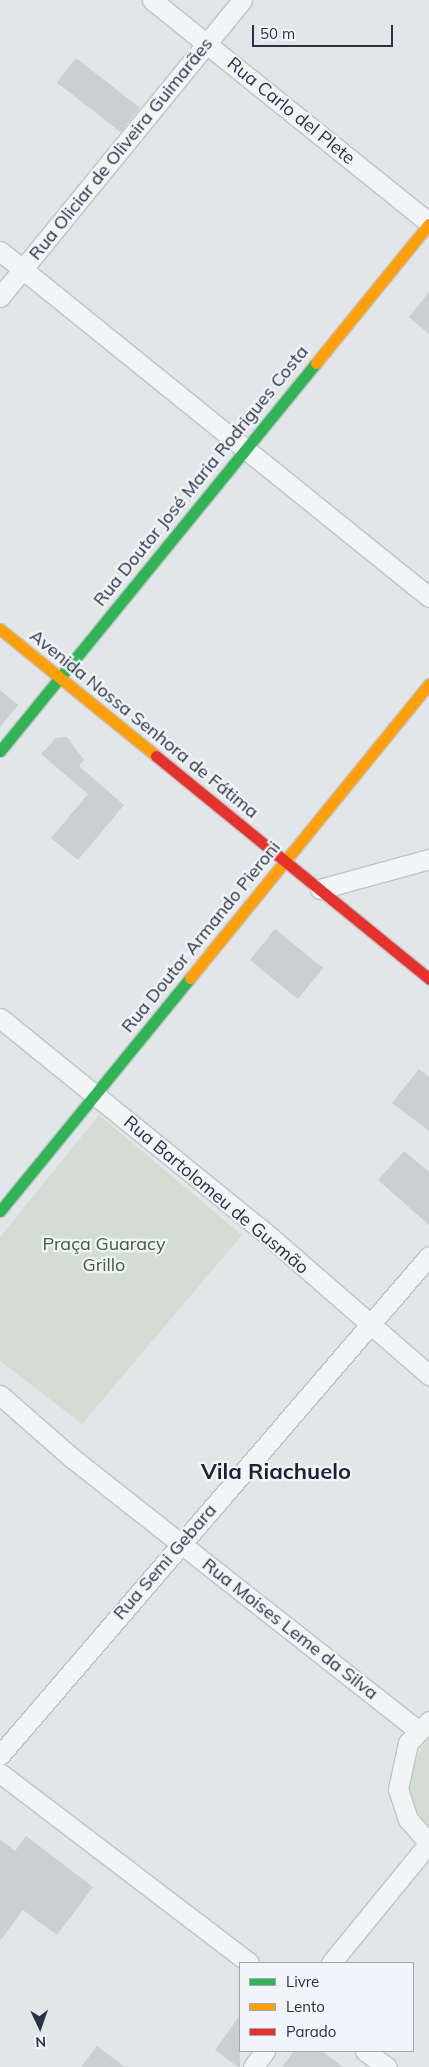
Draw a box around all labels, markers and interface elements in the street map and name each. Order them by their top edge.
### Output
scale bar [254,15,395,47]
text: 50 m [260,24,295,43]
street label: Rua Oliciar de Oliveira Guimarães [25,34,217,264]
street label: Rua Carlo del Plete [223,53,359,169]
street label: Rua Doutor José Maria Rodrigues Costa [89,341,313,611]
street label: Avenida Nossa Senhora de Fátima [25,625,263,823]
street label: Rua Doutor Armando Pieroni [117,837,285,1037]
street label: Rua Bartolomeu de Gusmão [119,1111,313,1279]
park label: Praça Guaracy Grillo [42,1234,166,1276]
district label: Vila Riachuelo [201,1459,351,1485]
street label: Rua Semi Gebara [109,1500,221,1624]
street label: Rua Moises Leme da Silva [198,1554,382,1704]
legend [239,1962,414,2052]
text: Livre [286,1972,319,1991]
text: Lento [286,1997,325,2016]
north arrow [15,2002,65,2052]
text: Parado [286,2022,336,2041]
text: N [35,2033,47,2051]

